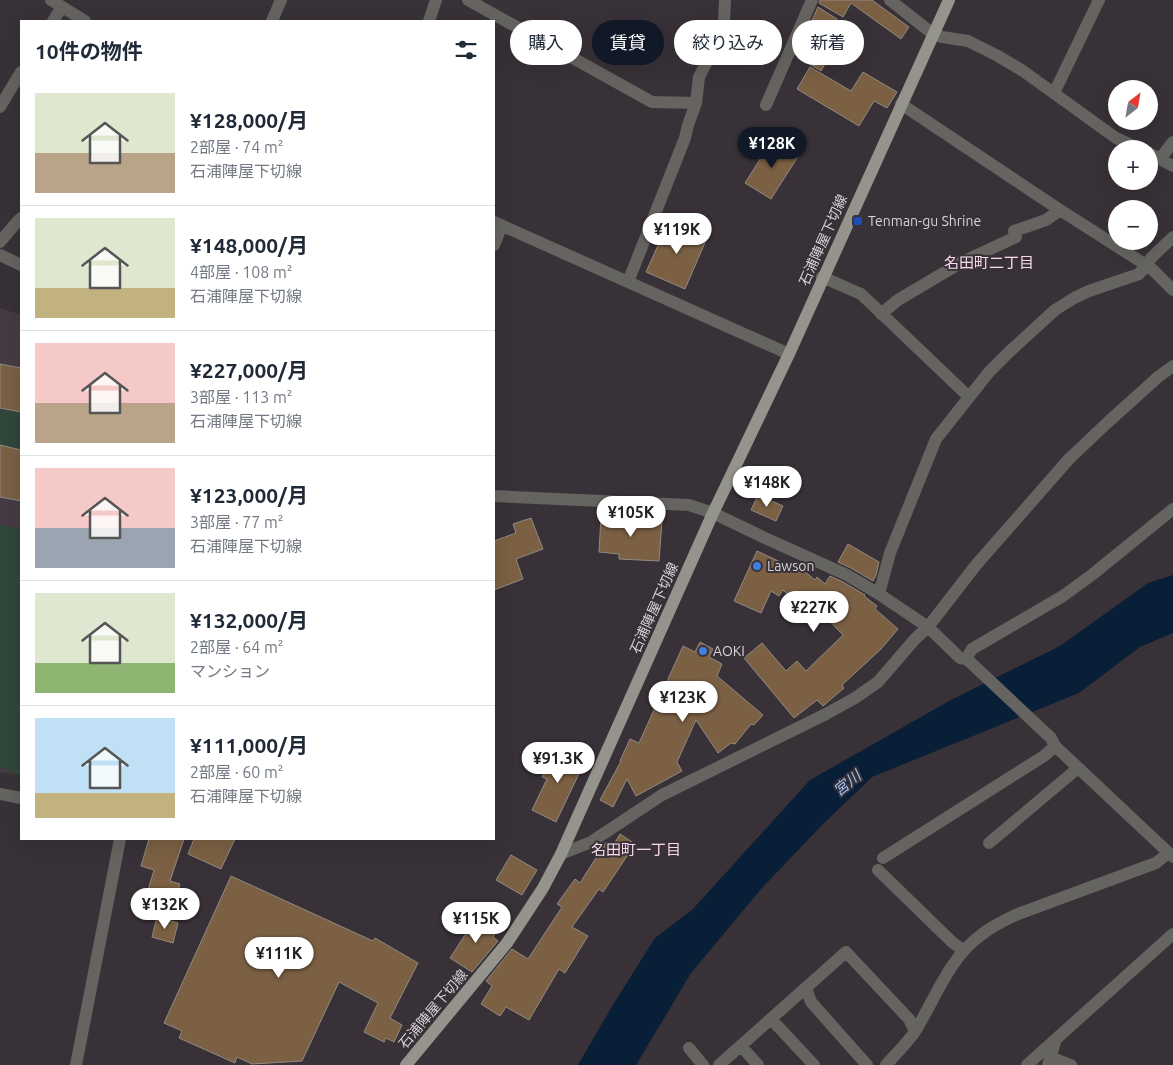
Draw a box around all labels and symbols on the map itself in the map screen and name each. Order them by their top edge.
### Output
north arrow [1108,80,1158,130]
pin: ¥128K [737,126,807,169]
street label: 石浦陣屋下切線 [796,192,850,288]
pin: ¥119K [642,212,712,255]
place label: Tenman-gu Shrine [868,213,981,229]
marker: Tenman-gu Shrine [852,215,864,227]
district label: 名田町二丁目 [944,254,1034,271]
pin: ¥148K [732,466,802,508]
pin: ¥105K [596,496,666,538]
place label: Lawson [767,558,814,574]
street label: 石浦陣屋下切線 [627,560,681,656]
marker: Lawson [751,560,763,572]
pin: ¥227K [779,590,849,633]
place label: AOKI [713,643,745,659]
marker: AOKI [697,645,709,657]
pin: ¥123K [648,680,718,723]
pin: ¥91.3K [517,742,599,784]
water label: 宮川 [830,766,866,799]
district label: 名田町一丁目 [591,841,681,858]
pin: ¥132K [130,888,200,930]
pin: ¥115K [441,902,511,944]
pin: ¥111K [244,936,314,979]
street label: 石浦陣屋下切線 [395,966,471,1052]

